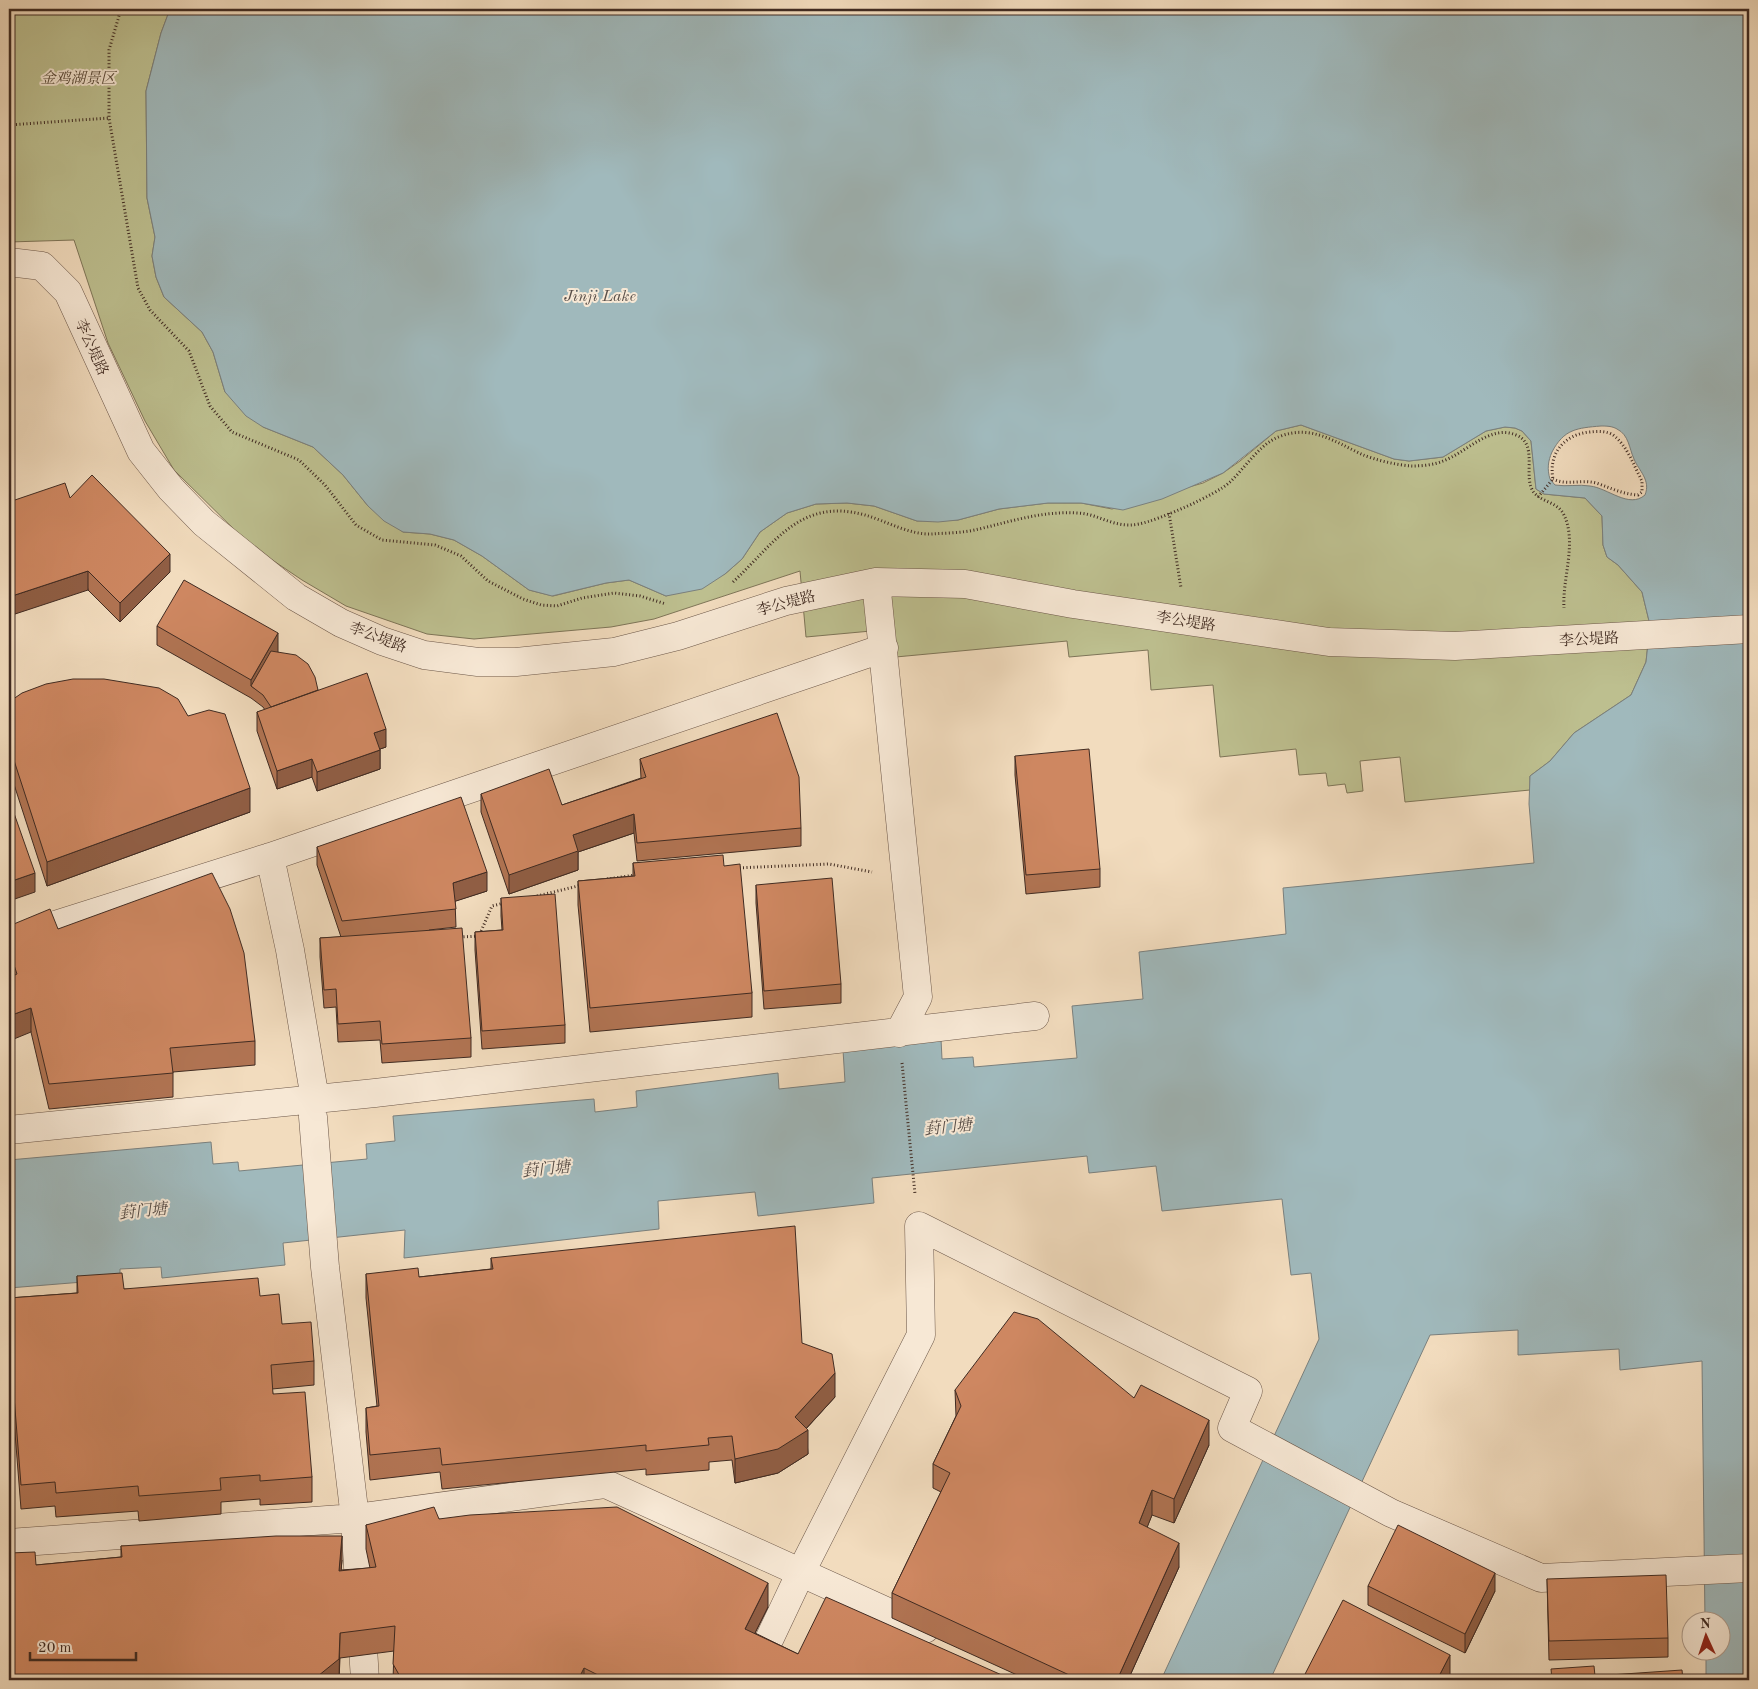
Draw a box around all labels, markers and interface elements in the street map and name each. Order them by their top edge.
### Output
park label: 金鸡湖景区 [40,70,117,87]
water label: Jinji Lake [564,289,636,305]
street label: 李公堤路 [72,316,112,378]
street label: 李公堤路 [755,588,817,619]
street label: 李公堤路 [1155,608,1217,635]
street label: 李公堤路 [347,619,409,656]
street label: 李公堤路 [1559,629,1619,650]
water label: 葑门塘 [923,1115,976,1138]
water label: 葑门塘 [521,1157,574,1180]
water label: 葑门塘 [118,1199,171,1222]
north arrow [1680,1612,1730,1662]
text: N [1700,1617,1711,1631]
scale bar [30,1629,136,1661]
text: 20 m [38,1641,72,1656]

